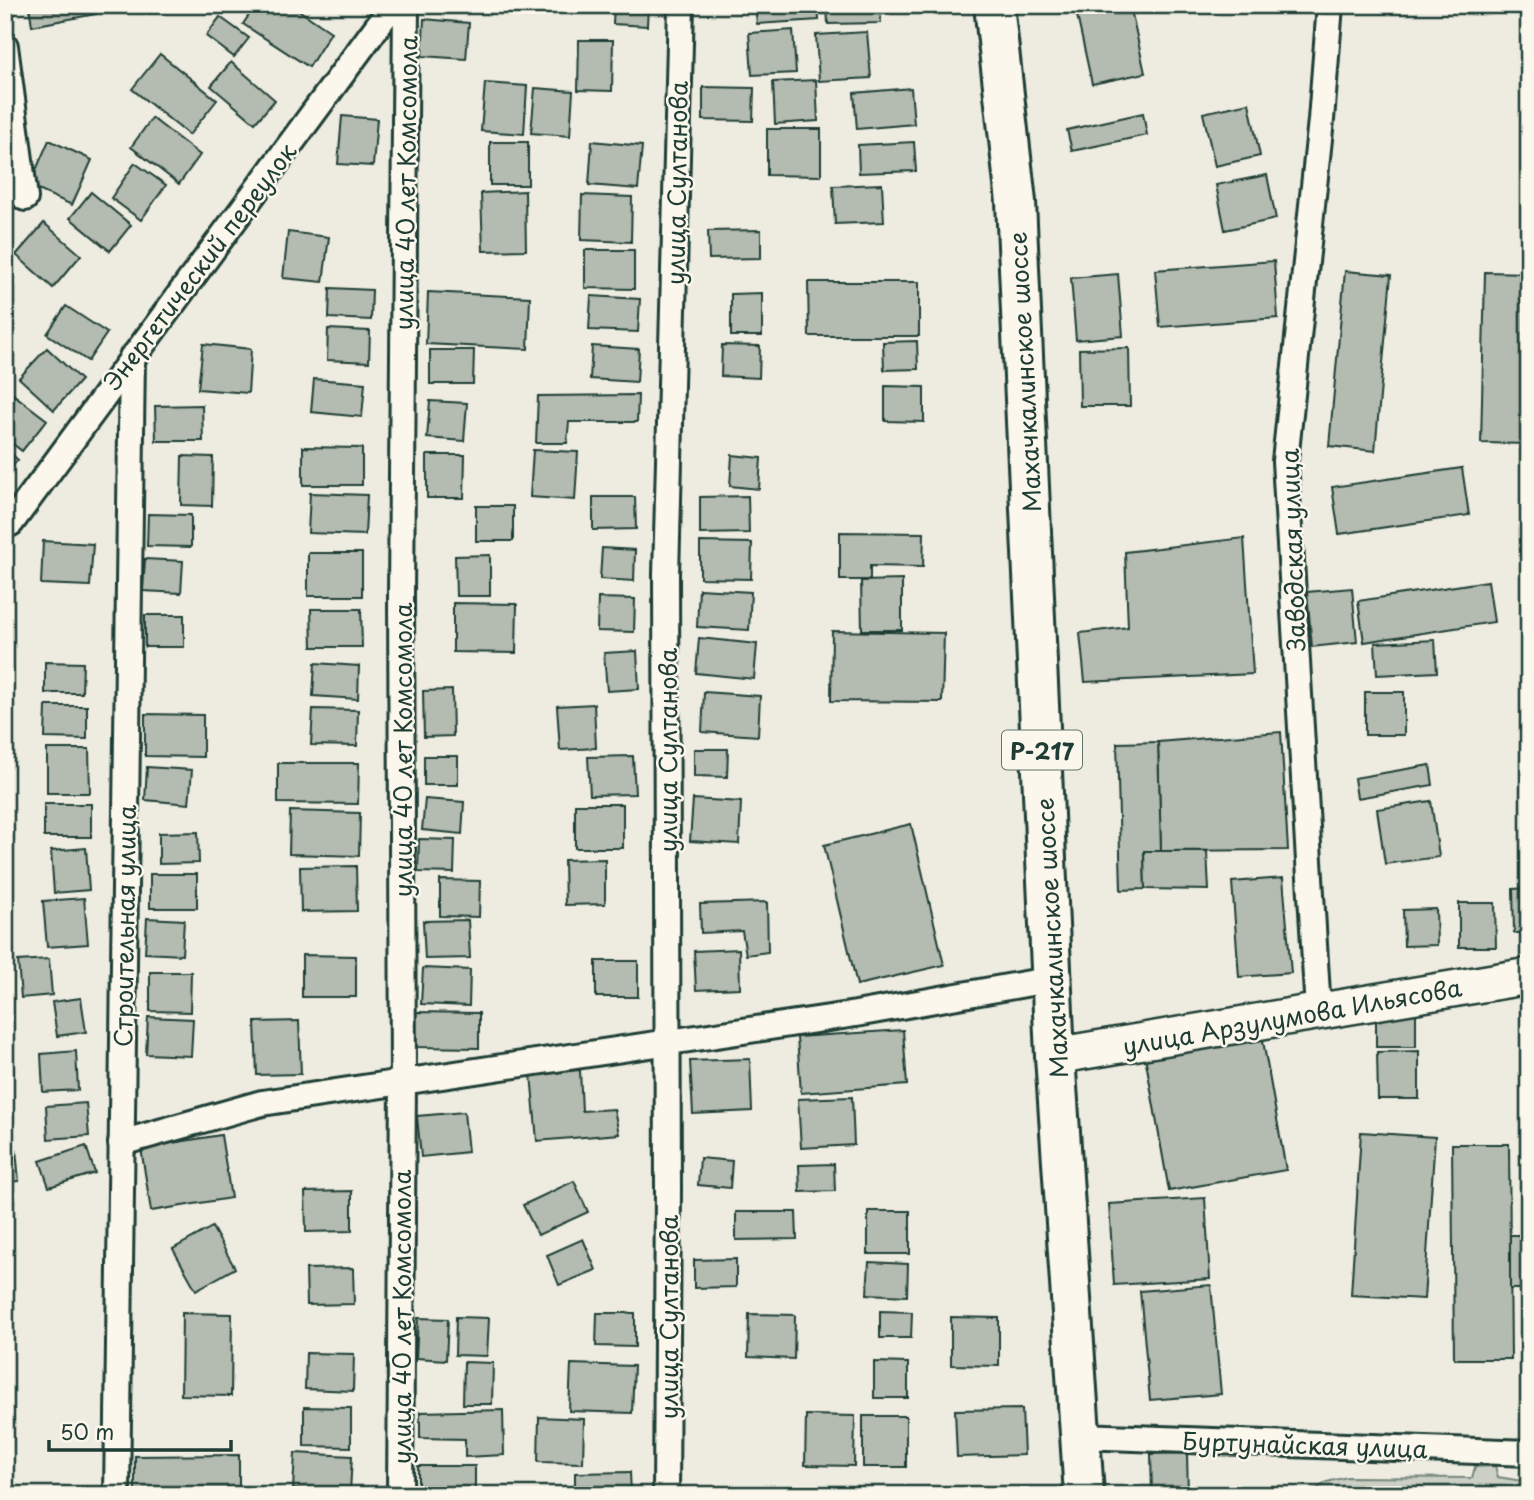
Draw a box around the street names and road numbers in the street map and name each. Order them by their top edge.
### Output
street label: улица 40 лет Комсомола [384,35,426,331]
street label: улица Султанова [656,80,696,286]
street label: Энергетический переулок [94,134,305,397]
street label: Махачкалинское шоссе [999,231,1049,513]
street label: Заводская улица [1270,448,1314,652]
street label: улица 40 лет Комсомола [384,603,420,897]
street label: улица Султанова [649,648,685,852]
road number: Р-217 [1002,730,1082,770]
street label: Махачкалинское шоссе [1026,797,1076,1079]
street label: Строительная улица [104,805,144,1047]
street label: улица Арзулумова Ильясова [1120,968,1464,1064]
street label: улица 40 лет Комсомола [383,1170,419,1464]
street label: улица Султанова [650,1215,686,1419]
street label: Буртунайская улица [1182,1422,1428,1466]

